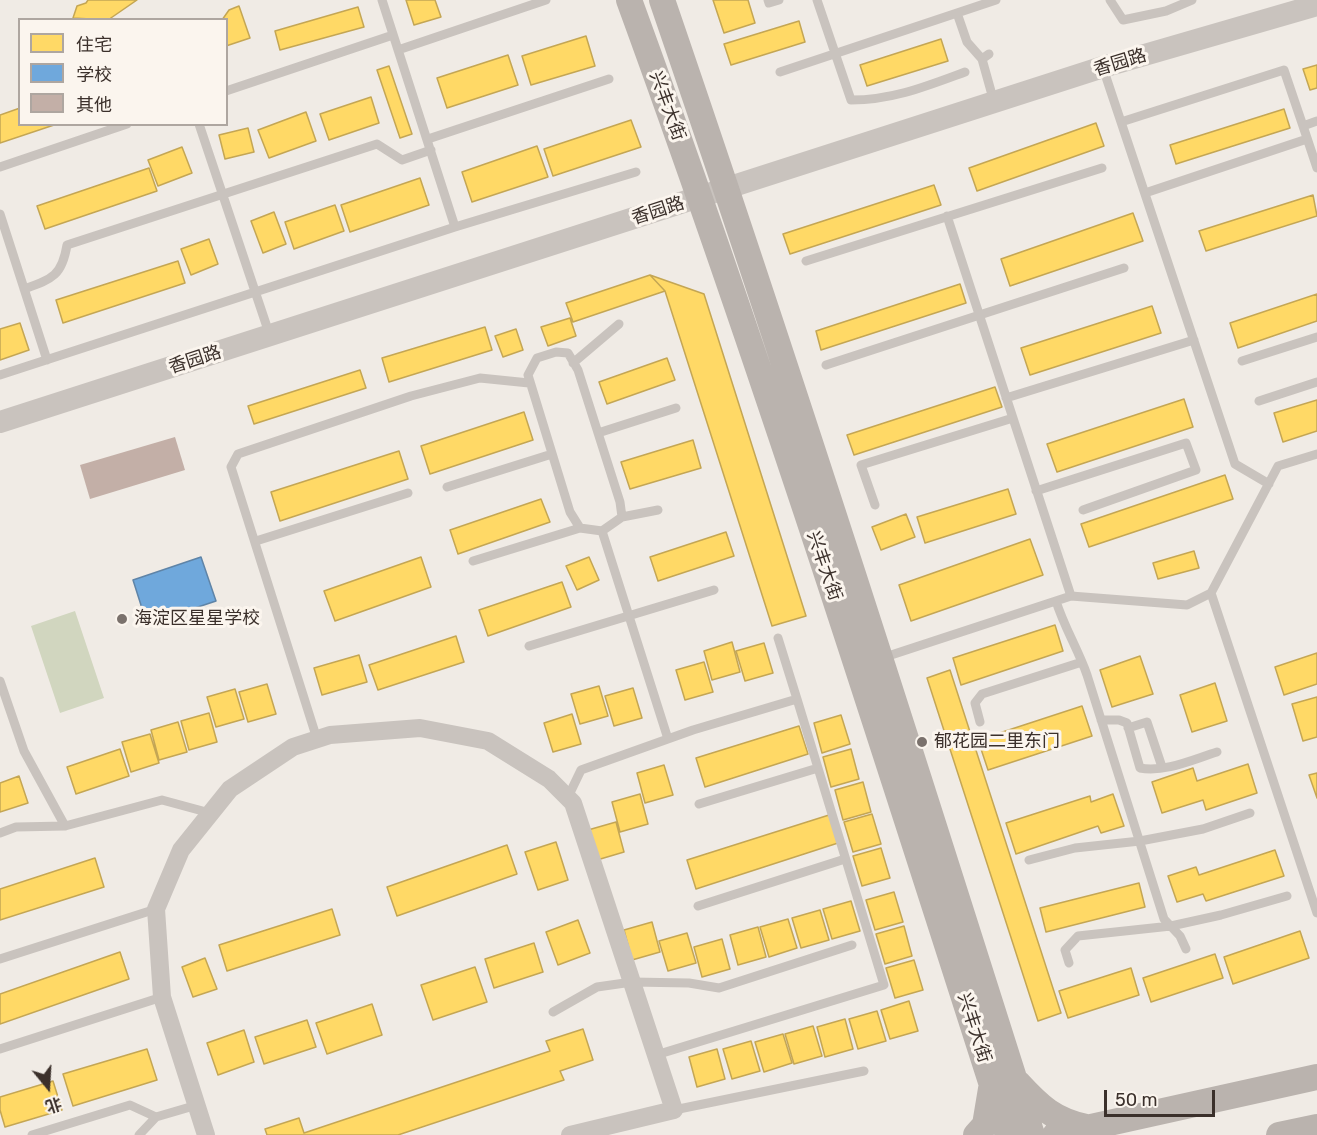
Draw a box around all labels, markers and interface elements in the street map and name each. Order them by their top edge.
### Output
legend [18,18,228,126]
text: 住宅 [76,34,112,56]
street label: 香园路 [1091,45,1149,81]
text: 学校 [76,64,112,86]
street label: 兴丰大街 [645,68,689,144]
text: 其他 [76,94,112,116]
street label: 香园路 [629,192,687,230]
street label: 香园路 [166,341,224,379]
street label: 兴丰大街 [802,528,846,604]
place label: 海淀区星星学校 [134,608,260,630]
marker: 海淀区星星学校 [115,612,129,626]
place label: 郁花园二里东门 [934,731,1060,753]
marker: 郁花园二里东门 [915,735,929,749]
street label: 兴丰大街 [953,990,995,1066]
north arrow [18,1057,78,1117]
scale bar [1107,1078,1218,1116]
text: 50 m [1115,1089,1158,1111]
text: 北 [43,1093,64,1116]

